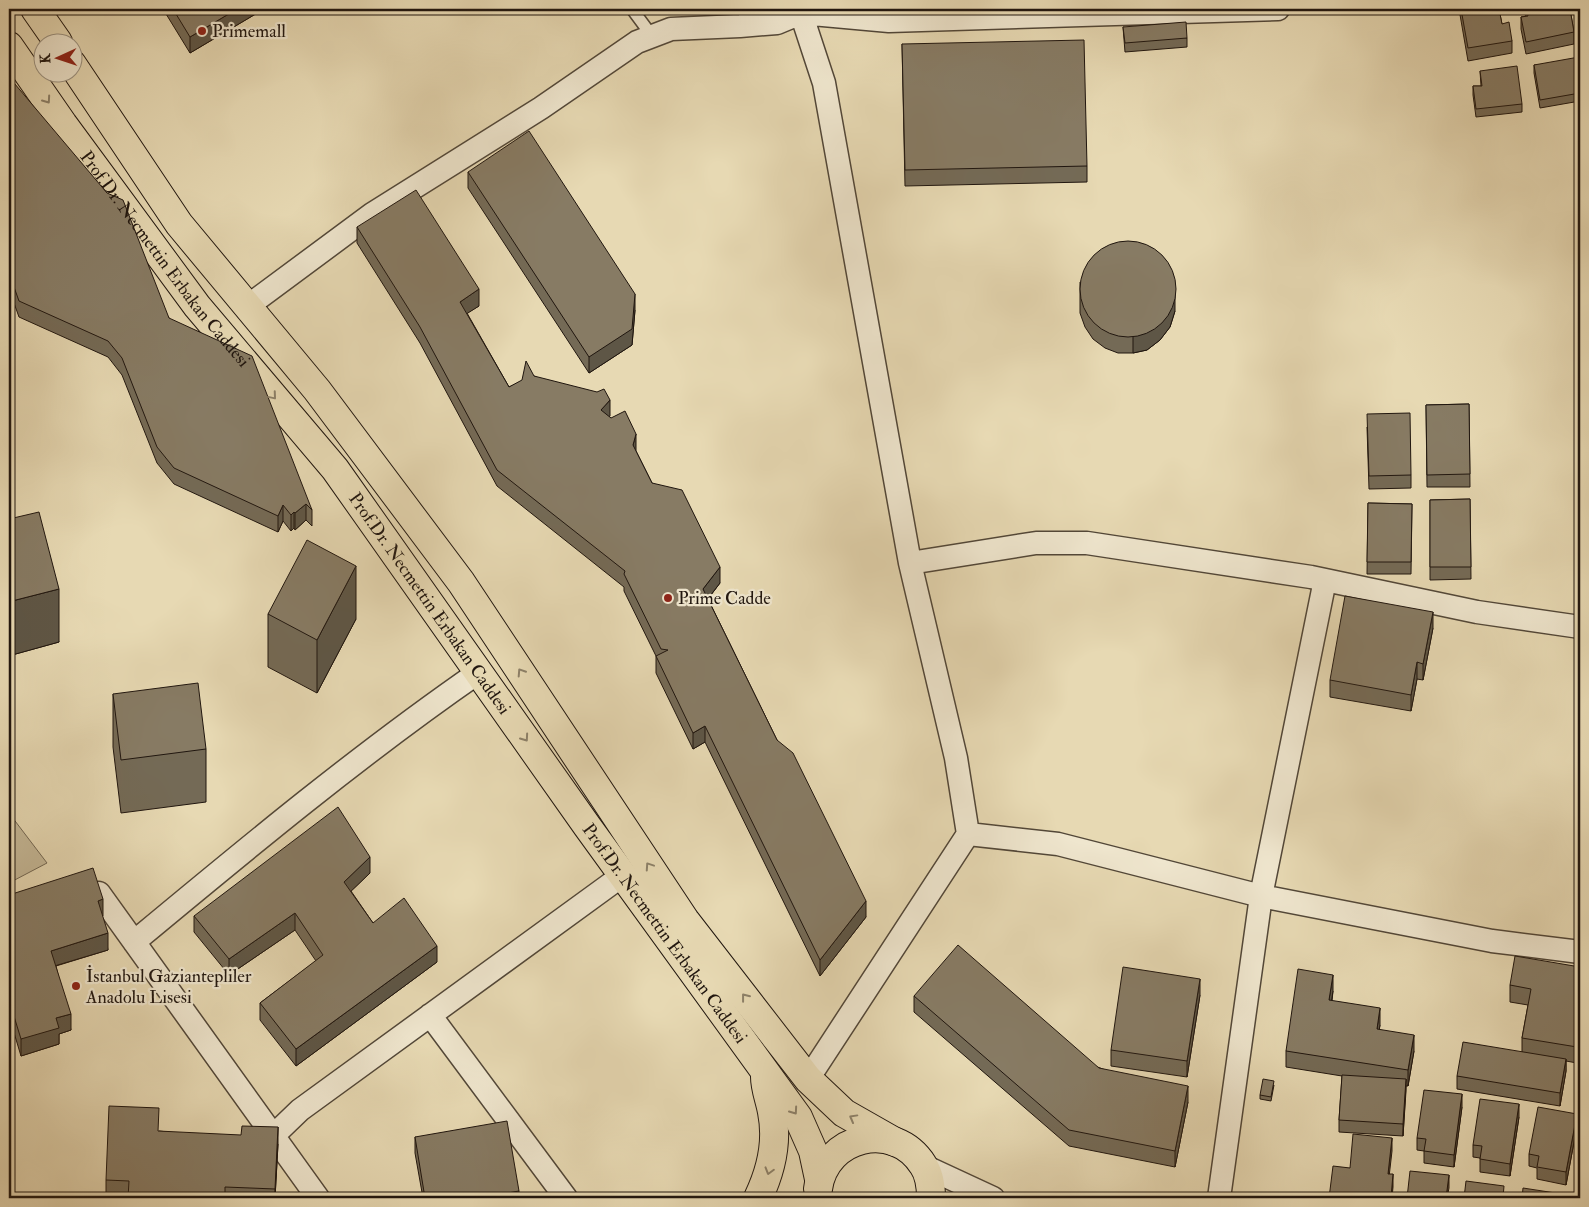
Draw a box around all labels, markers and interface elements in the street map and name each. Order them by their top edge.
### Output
place label: Primemall [212,20,286,43]
marker: Primemall [196,25,208,37]
north arrow [32,32,82,82]
text: K [37,52,54,64]
one-way arrow [41,95,50,104]
street label: Prof.Dr. Necmettin Erbakan Caddesi [75,146,255,372]
one-way arrow [267,390,276,399]
street label: Prof.Dr. Necmettin Erbakan Caddesi [343,488,516,719]
place label: Prime Cadde [678,587,771,610]
marker: Prime Cadde [662,592,674,604]
one-way arrow [518,669,527,678]
one-way arrow [519,732,528,742]
street label: Prof.Dr. Necmettin Erbakan Caddesi [577,819,752,1048]
one-way arrow [646,862,655,872]
place label: İstanbul Gaziantepliler Anadolu Lisesi [85,965,252,1009]
marker: İstanbul Gaziantepliler Anadolu Lisesi [70,980,82,992]
one-way arrow [742,993,751,1003]
one-way arrow [788,1105,797,1115]
one-way arrow [849,1114,858,1124]
one-way arrow [764,1166,774,1174]

